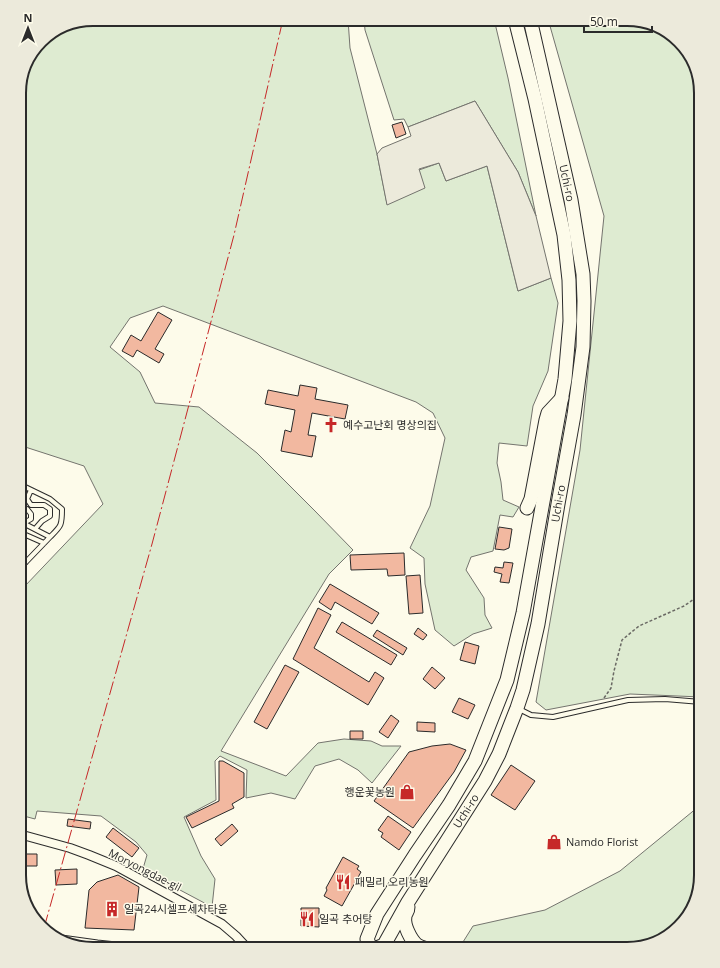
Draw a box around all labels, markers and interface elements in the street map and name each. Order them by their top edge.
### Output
north arrow [8,8,48,48]
scale bar [584,8,652,34]
text: N [24,10,32,25]
text: 50 m [590,13,618,30]
street label: Uchi-ro [556,163,579,203]
church icon: 예수고난회 명상의집 [322,416,340,434]
place label: 예수고난회 명상의집 [343,417,437,432]
street label: Uchi-ro [547,483,568,523]
shop icon: 행운꽃농원 [398,783,416,801]
place label: 행운꽃농원 [344,784,395,799]
street label: Uchi-ro [449,790,482,830]
shop icon: Namdo Florist [545,833,563,851]
place label: Namdo Florist [566,834,638,849]
street label: Moryongdae-gil [106,845,184,894]
restaurant icon: 패밀리 오리농원 [334,873,352,891]
place label: 패밀리 오리농원 [355,874,429,889]
building icon: 일곡24시셀프세차타운 [103,900,121,918]
place label: 일곡24시셀프세차타운 [124,901,228,916]
restaurant icon: 일곡 추어탕 [298,910,316,928]
place label: 일곡 추어탕 [319,911,372,926]

